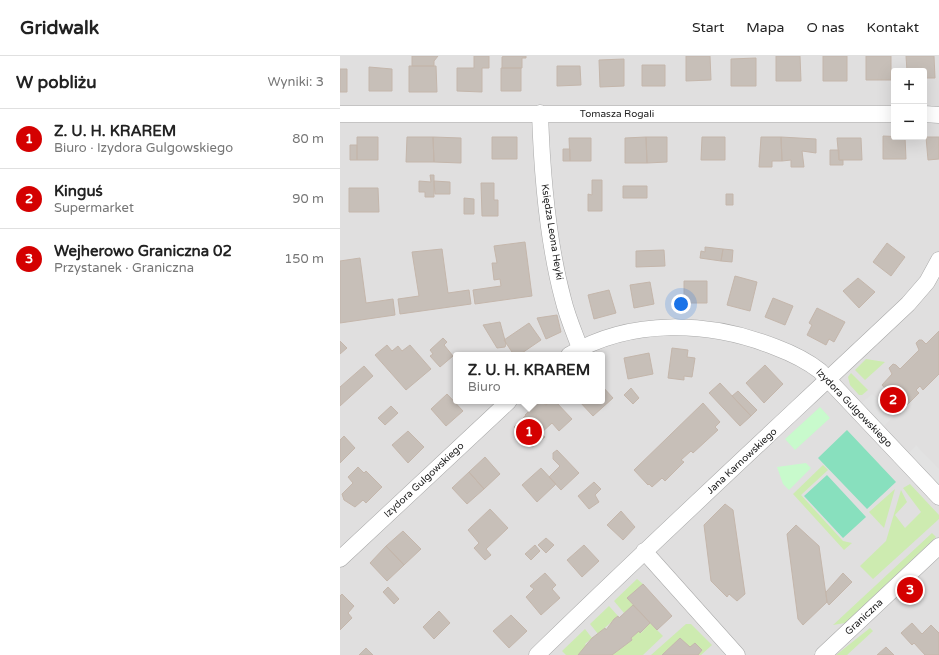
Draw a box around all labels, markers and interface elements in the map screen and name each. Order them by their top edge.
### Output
text: Gridwalk [20,17,99,39]
text: Start [692,19,724,36]
text: Mapa [746,19,784,36]
text: O nas [806,19,845,36]
text: Kontakt [867,19,919,36]
map controls [891,68,927,140]
button: + [891,68,927,104]
text: W pobliżu [16,72,97,93]
text: Wyniki: 3 [268,74,324,90]
button: − [891,104,927,140]
street label: Tomasza Rogali [580,108,654,120]
text: Z. U. H. KRAREM [54,122,176,140]
text: 1 [25,131,33,147]
text: 80 m [292,131,324,147]
text: Biuro · Izydora Gulgowskiego [54,140,233,156]
text: Kinguś [54,182,103,200]
street label: Księdza Leona Heyki [538,183,566,281]
text: 2 [25,191,33,207]
text: 90 m [292,191,324,207]
text: Supermarket [54,200,134,216]
text: Wejherowo Graniczna 02 [54,242,232,260]
text: 3 [25,251,33,267]
text: 150 m [284,251,324,267]
text: Przystanek · Graniczna [54,260,194,276]
your location [671,294,691,314]
popup [453,352,605,404]
text: Z. U. H. KRAREM [468,361,590,379]
street label: Izydora Gulgowskiego [813,366,895,450]
text: Biuro [468,379,501,395]
pin: 2 [880,385,906,415]
pin: 1 [516,417,542,447]
street label: Jana Karnowskiego [704,425,780,497]
street label: Izydora Gulgowskiego [382,440,466,520]
pin: 3 [897,575,923,605]
street label: Graniczna [842,596,886,638]

